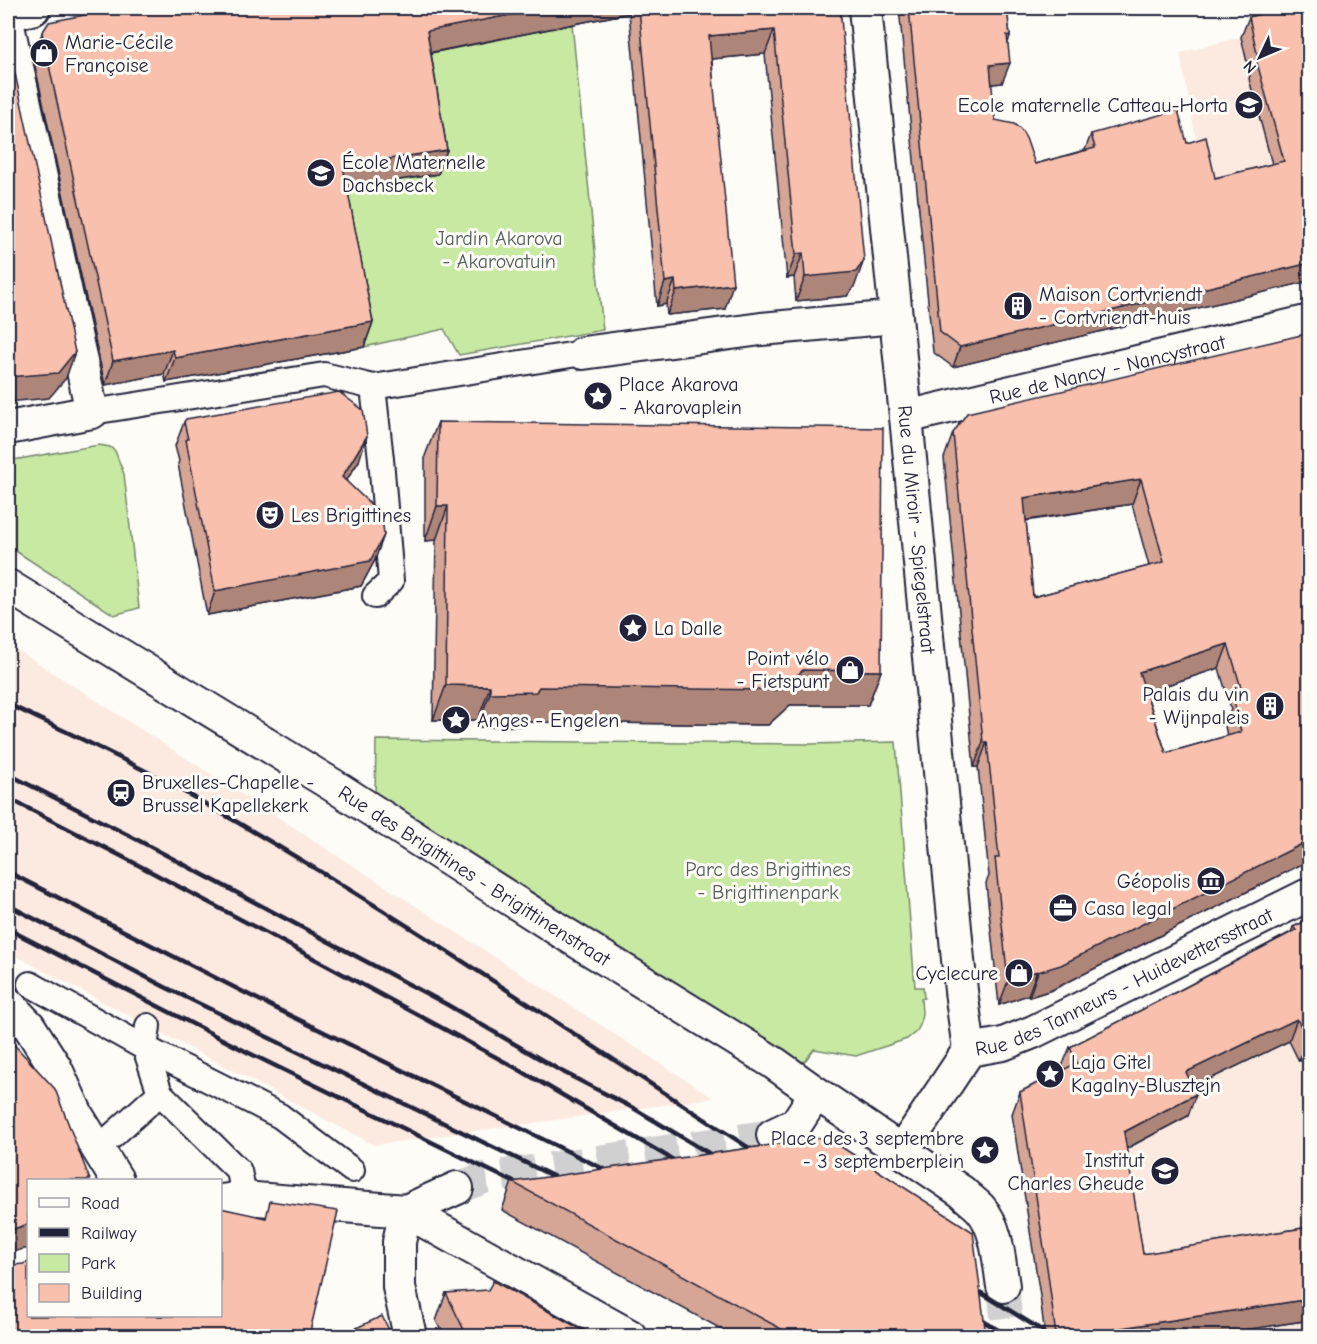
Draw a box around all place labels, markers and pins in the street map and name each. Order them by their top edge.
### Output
place label: Marie-Cécile Françoise [65,31,174,77]
shop icon: Marie-Cécile Françoise [28,37,60,69]
school or university icon: Ecole maternelle Catteau-Horta [1233,89,1265,121]
place label: Ecole maternelle Catteau-Horta [958,94,1228,117]
place label: École Maternelle Dachsbeck [342,151,485,197]
school or university icon: École Maternelle Dachsbeck [305,157,337,189]
place label: Maison Cortvriendt - Cortvriendt-huis [1039,283,1203,329]
building icon: Maison Cortvriendt - Cortvriendt-huis [1002,290,1034,322]
place label: Place Akarova - Akarovaplein [619,373,742,419]
place icon: Place Akarova - Akarovaplein [582,380,614,412]
theatre icon: Les Brigittines [254,499,286,531]
place label: Les Brigittines [291,504,411,527]
place icon: La Dalle [617,612,649,644]
place label: La Dalle [654,617,722,640]
place label: Point vélo - Fietspunt [737,647,830,693]
shop icon: Point vélo - Fietspunt [834,654,866,686]
place label: Palais du vin - Wijnpaleis [1143,683,1249,729]
building icon: Palais du vin - Wijnpaleis [1254,690,1286,722]
place icon: Anges - Engelen [440,704,472,736]
place label: Anges - Engelen [477,709,619,732]
place label: Bruxelles-Chapelle - Brussel Kapellekerk [142,771,314,817]
station icon: Bruxelles-Chapelle - Brussel Kapellekerk [105,777,137,809]
museum icon: Géopolis [1195,865,1227,897]
place label: Géopolis [1117,870,1190,893]
office icon: Casa legal [1047,892,1079,924]
place label: Casa legal [1084,897,1172,920]
shop icon: Cyclecure [1003,957,1035,989]
place label: Cyclecure [916,962,998,985]
place label: Laja Gitel Kagalny-Blusztejn [1071,1051,1221,1097]
place icon: Laja Gitel Kagalny-Blusztejn [1034,1058,1066,1090]
place label: Place des 3 septembre - 3 septemberplein [771,1127,964,1173]
place icon: Place des 3 septembre - 3 septemberplein [969,1134,1001,1166]
place label: Institut Charles Gheude [1007,1149,1145,1195]
school or university icon: Institut Charles Gheude [1149,1155,1181,1187]

